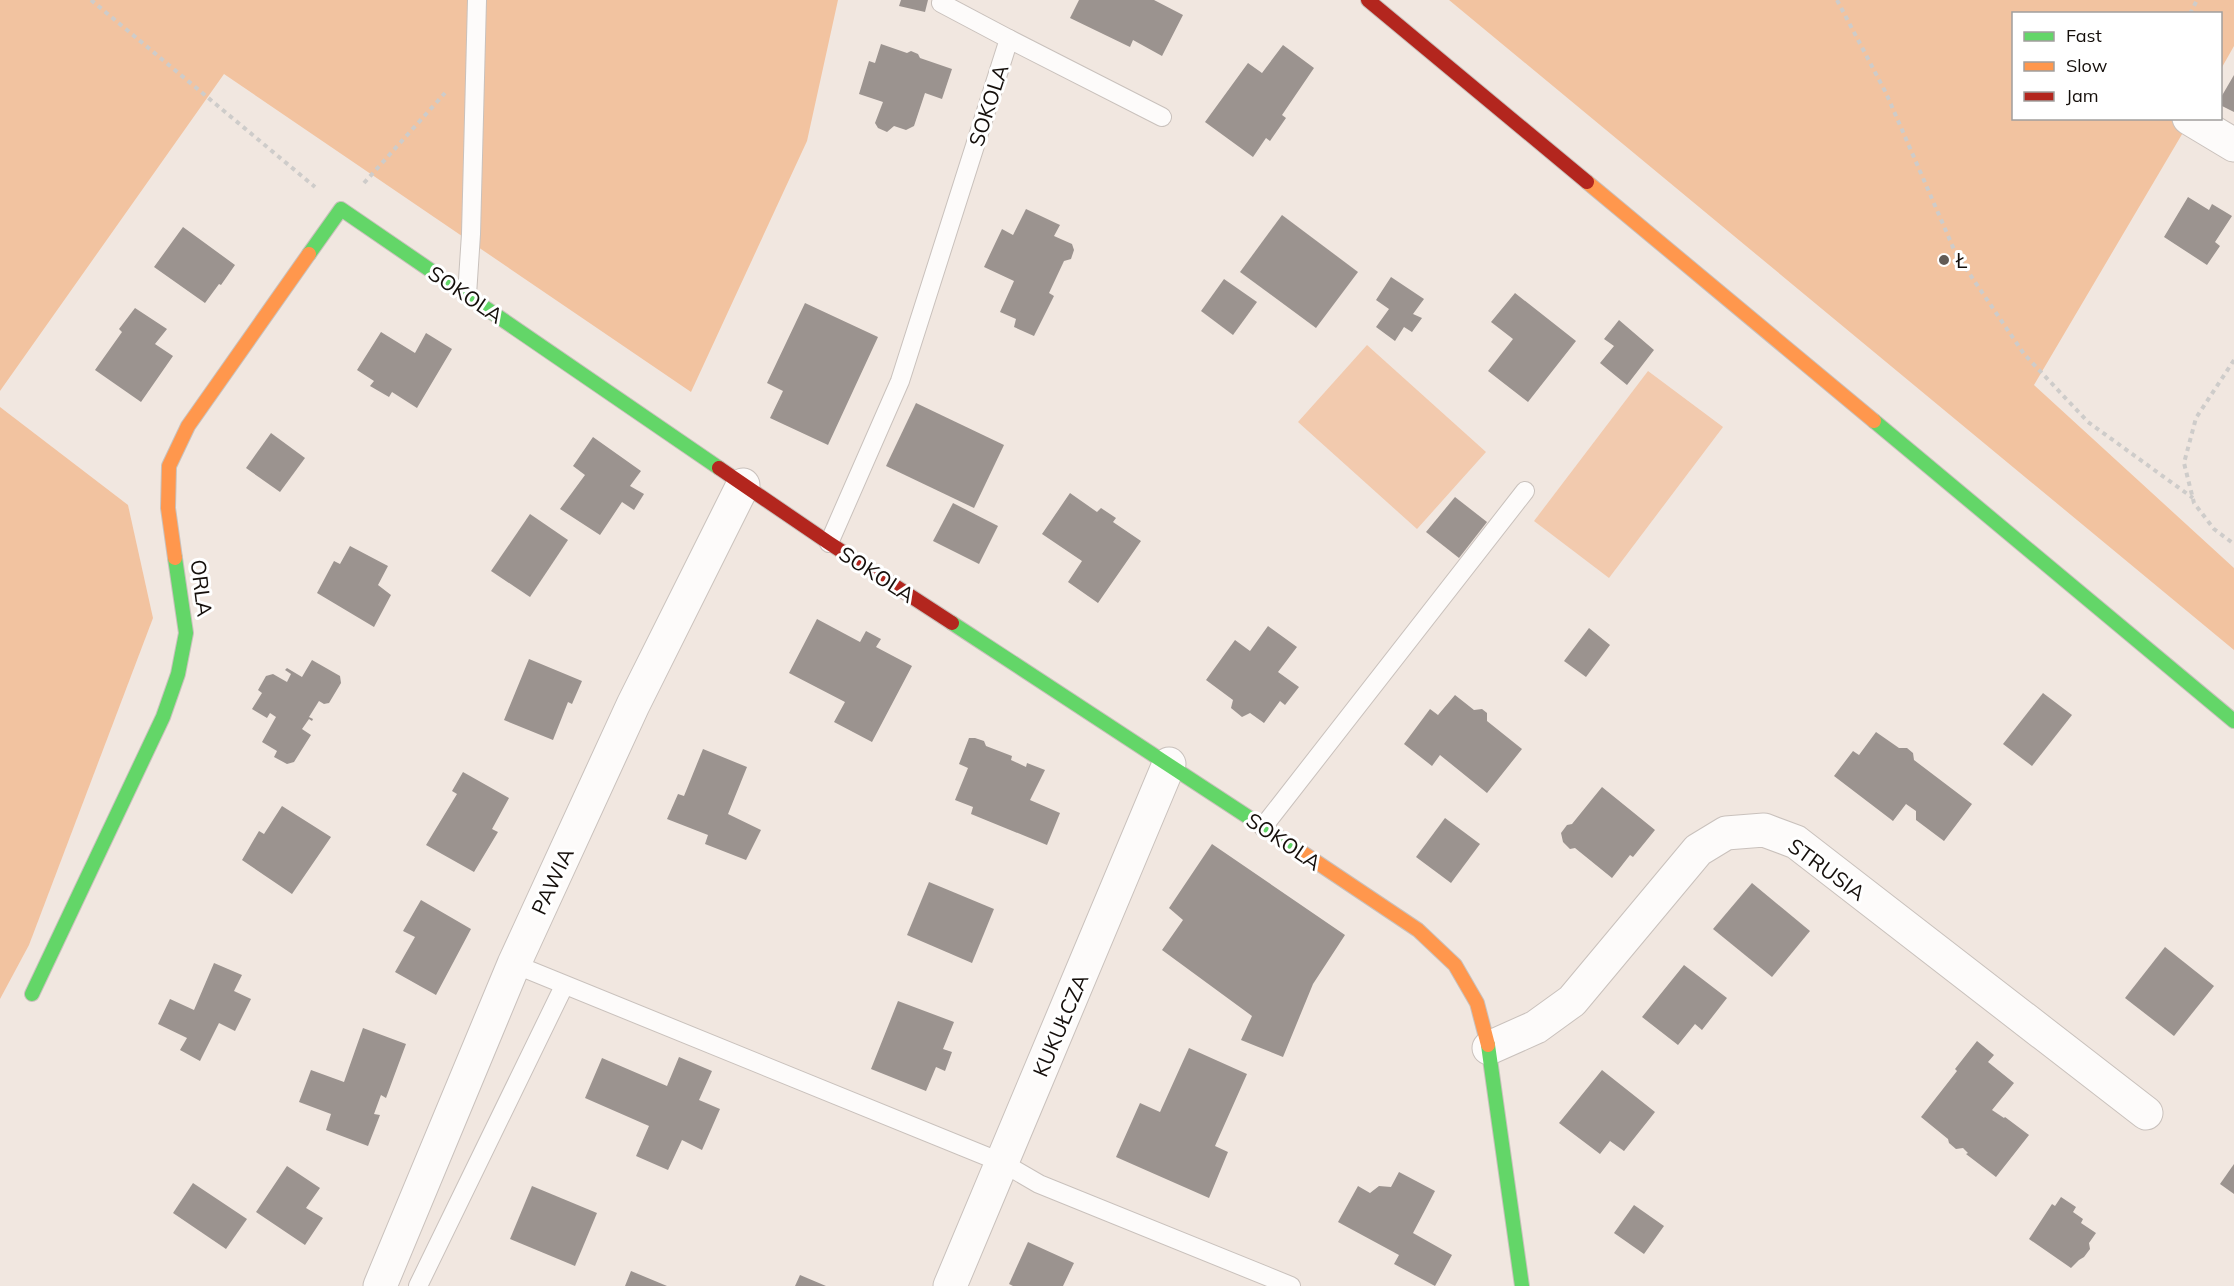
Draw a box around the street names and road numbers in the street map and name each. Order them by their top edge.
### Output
street label: SOKOLA [963,60,1014,149]
street label: SOKOLA [424,260,509,329]
street label: SOKOLA [834,540,920,608]
street label: ORLA [186,558,218,619]
street label: SOKOLA [1242,807,1327,876]
street label: STRUSIA [1783,832,1871,906]
street label: PAWIA [525,843,579,919]
street label: KUKUŁCZA [1027,969,1094,1080]

